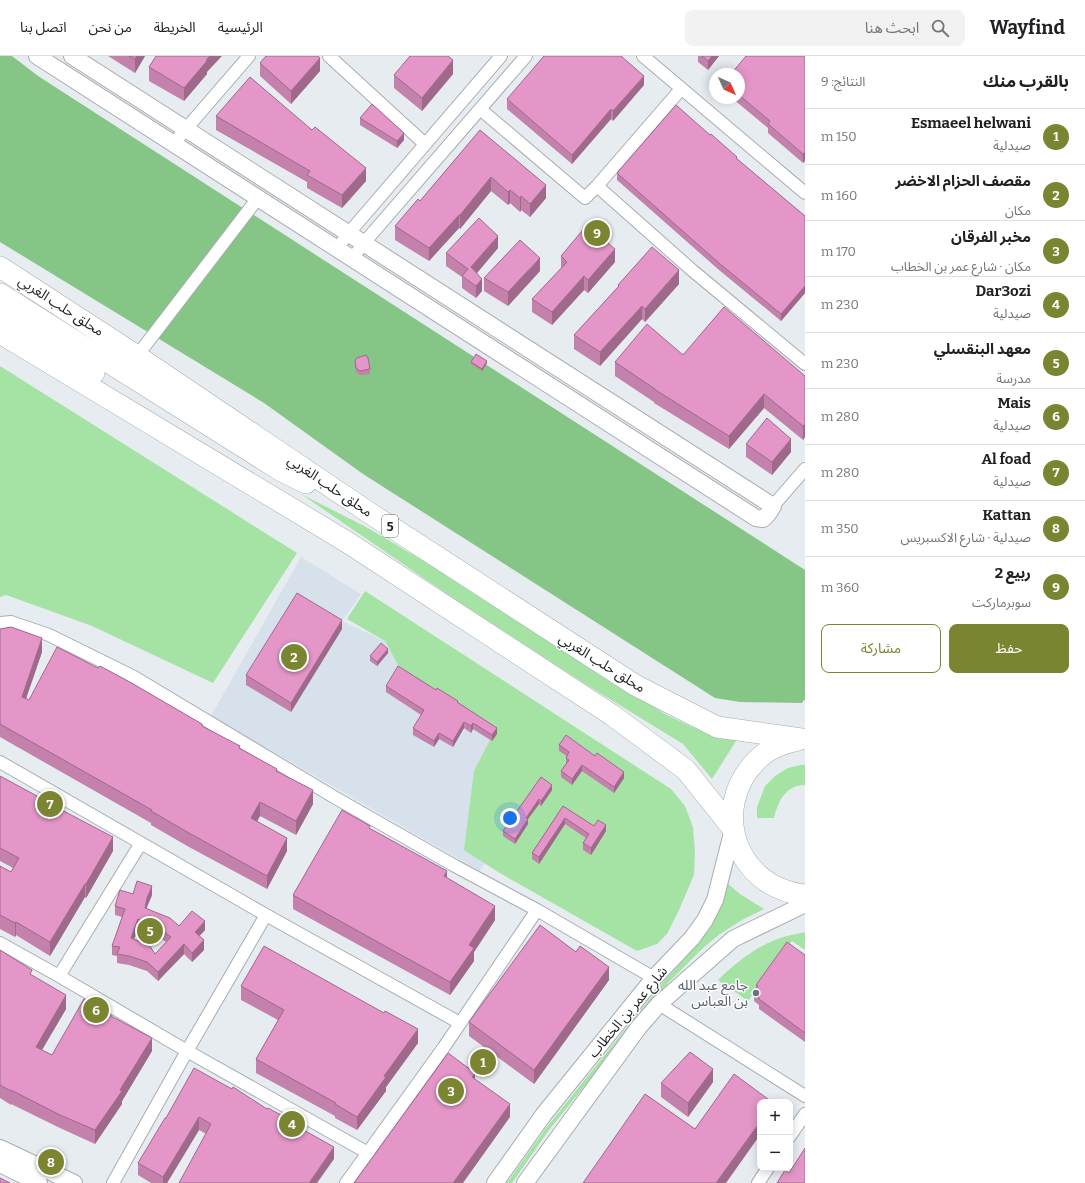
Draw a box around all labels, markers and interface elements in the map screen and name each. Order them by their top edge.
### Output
search box [685,10,965,46]
text: Wayfind [989,16,1065,39]
icon: search [929,17,951,39]
text: اتصل بنا [20,19,66,36]
text: من نحن [88,19,132,36]
text: الخريطة [154,19,196,36]
text: الرئيسية [218,19,263,36]
text: ابحث هنا [865,19,919,37]
north arrow [709,68,745,104]
text: بالقرب منك [983,71,1069,92]
text: النتائج: 9 [821,74,865,89]
text: Esmaeel helwani [911,114,1031,132]
text: 150 m [821,129,857,144]
text: 1 [1053,129,1059,144]
text: صيدلية [993,138,1031,153]
text: مقصف الحزام الاخضر [895,172,1031,190]
text: 160 m [821,188,857,203]
text: 2 [1052,188,1060,203]
text: مكان [1005,203,1031,218]
pin: 9 [584,218,610,248]
text: مخبر الفرقان [951,228,1031,246]
text: 170 m [821,244,856,259]
text: 3 [1052,244,1060,259]
text: مكان · شارع عمر بن الخطاب [891,259,1031,274]
street label: محلق حلب الغربي [14,272,107,342]
text: Dar3ozi [976,282,1031,300]
text: 230 m [821,297,859,312]
text: 4 [1052,297,1060,312]
text: صيدلية [993,306,1031,321]
text: معهد البنقسلي [934,340,1031,358]
text: 230 m [821,356,859,371]
text: 5 [1052,356,1060,371]
text: مدرسة [996,371,1031,386]
text: Mais [998,394,1031,412]
text: 280 m [821,409,859,424]
text: 6 [1052,409,1060,424]
text: صيدلية [993,418,1031,433]
text: Al foad [981,450,1031,468]
street label: محلق حلب الغربي [283,451,376,522]
text: 280 m [821,465,859,480]
text: 7 [1053,465,1060,480]
text: صيدلية [993,474,1031,489]
text: Kattan [982,506,1031,524]
road number: 5 [382,515,398,537]
text: 350 m [821,521,859,536]
text: 8 [1052,521,1060,536]
text: صيدلية · شارع الاكسبريس [900,530,1031,545]
text: ربيع 2 [995,564,1031,582]
text: 360 m [821,580,859,595]
text: 9 [1052,580,1060,595]
text: سوبرماركت [972,595,1031,610]
button: مشاركة [821,624,941,673]
button: حفظ [949,624,1069,673]
street label: محلق حلب الغربي [554,630,648,698]
pin: 2 [281,642,307,672]
pin: 7 [37,789,63,819]
your location [500,808,520,828]
pin: 5 [137,916,163,946]
street label: شارع عمر بن الخطاب [585,963,673,1062]
place label: جامع عبد الله بن العباس [678,977,748,1010]
marker: جامع عبد الله بن العباس [751,988,761,998]
pin: 6 [83,995,109,1025]
pin: 1 [470,1047,496,1077]
pin: 3 [438,1076,464,1106]
map controls [757,1099,793,1171]
button: + [757,1099,793,1135]
pin: 4 [279,1109,305,1139]
button: − [757,1135,793,1171]
pin: 8 [38,1147,64,1177]

